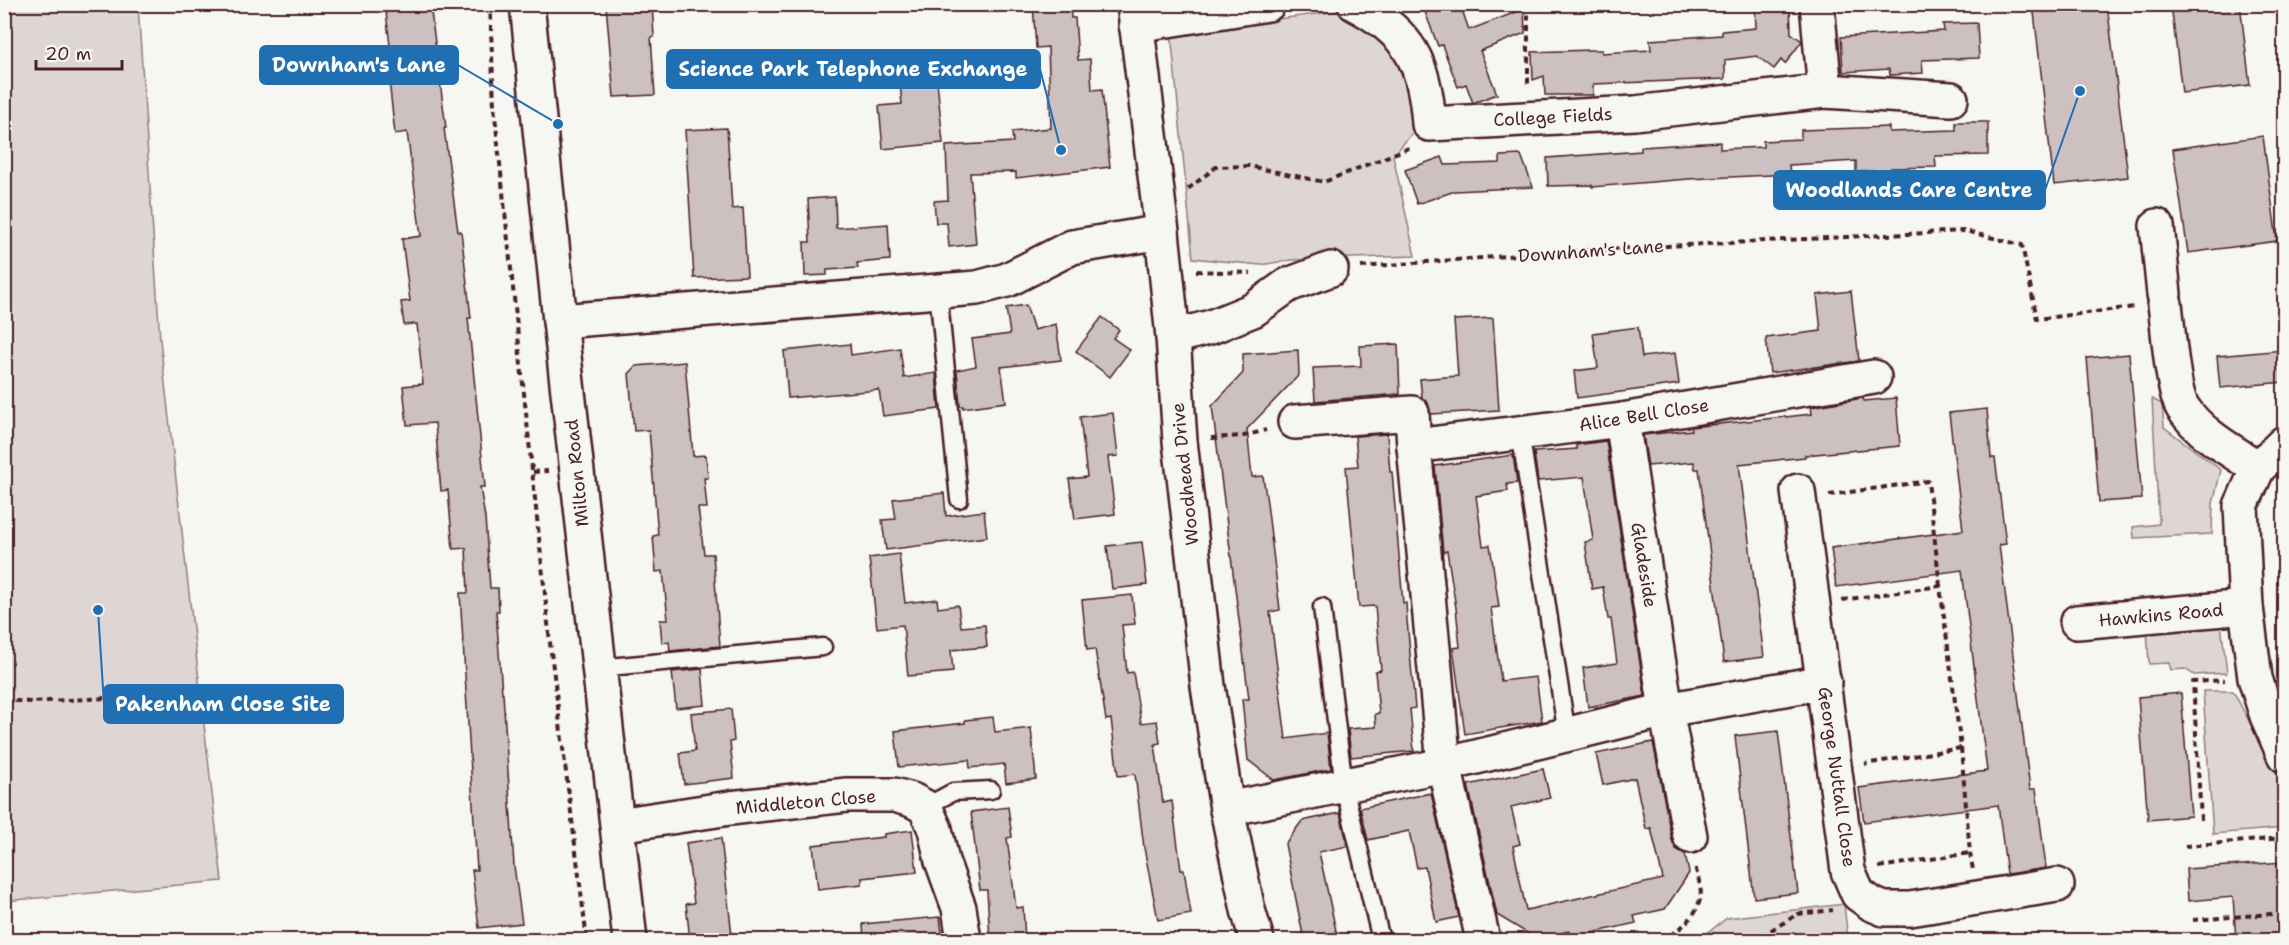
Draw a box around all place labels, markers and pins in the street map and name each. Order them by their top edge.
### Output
callout: Downham's Lane [260,46,458,84]
callout: Science Park Telephone Exchange [667,50,1040,88]
callout: Woodlands Care Centre [1774,171,2045,209]
callout: Pakenham Close Site [104,685,343,723]

